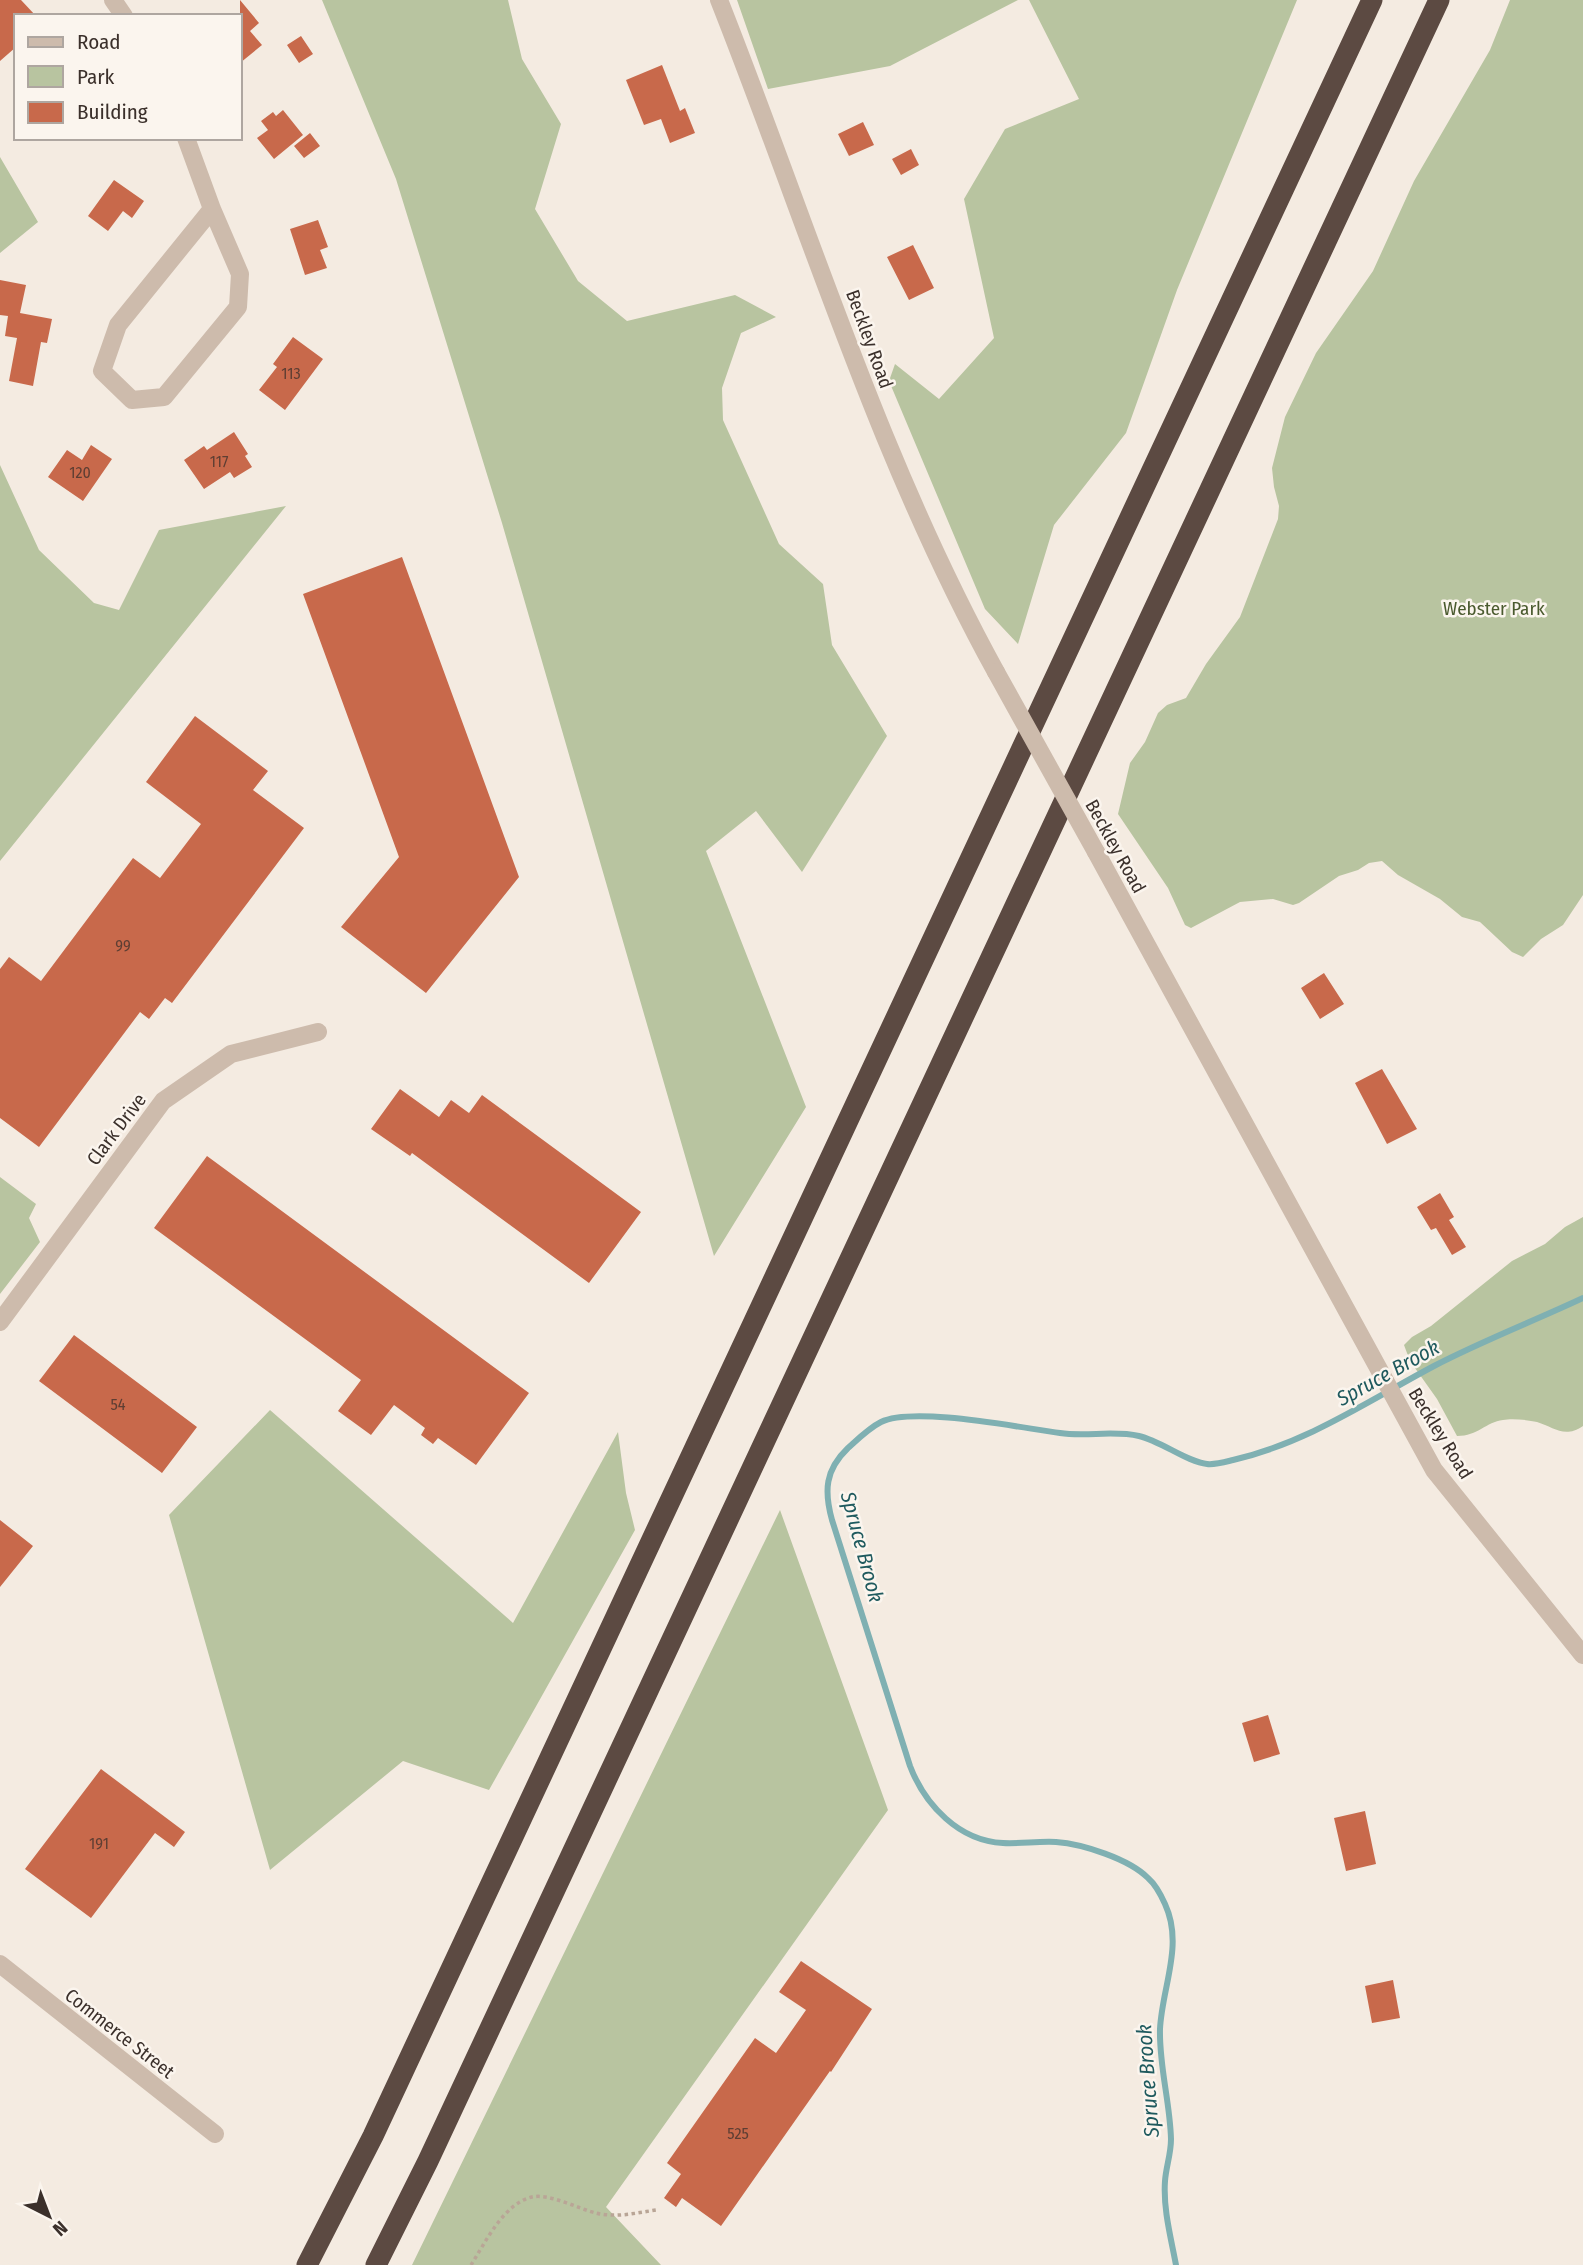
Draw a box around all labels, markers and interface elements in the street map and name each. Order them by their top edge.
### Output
legend [14,14,242,140]
text: Road [77,29,121,55]
text: Park [77,64,115,90]
text: Building [77,99,148,125]
street label: Beckley Road [841,287,898,392]
house number: 113 [281,364,301,383]
house number: 117 [210,452,229,471]
house number: 120 [69,463,91,482]
park label: Webster Park [1443,597,1545,620]
street label: Beckley Road [1080,795,1151,897]
house number: 99 [115,936,131,955]
street label: Clark Drive [82,1089,151,1170]
water label: Spruce Brook [1331,1334,1444,1412]
street label: Beckley Road [1403,1383,1478,1483]
house number: 54 [110,1395,126,1414]
water label: Spruce Brook [835,1488,889,1605]
house number: 191 [89,1834,109,1853]
street label: Commerce Street [60,1984,180,2084]
water label: Spruce Brook [1131,2024,1165,2139]
house number: 525 [727,2124,749,2143]
north arrow [14,2181,84,2251]
text: N [48,2216,72,2241]

